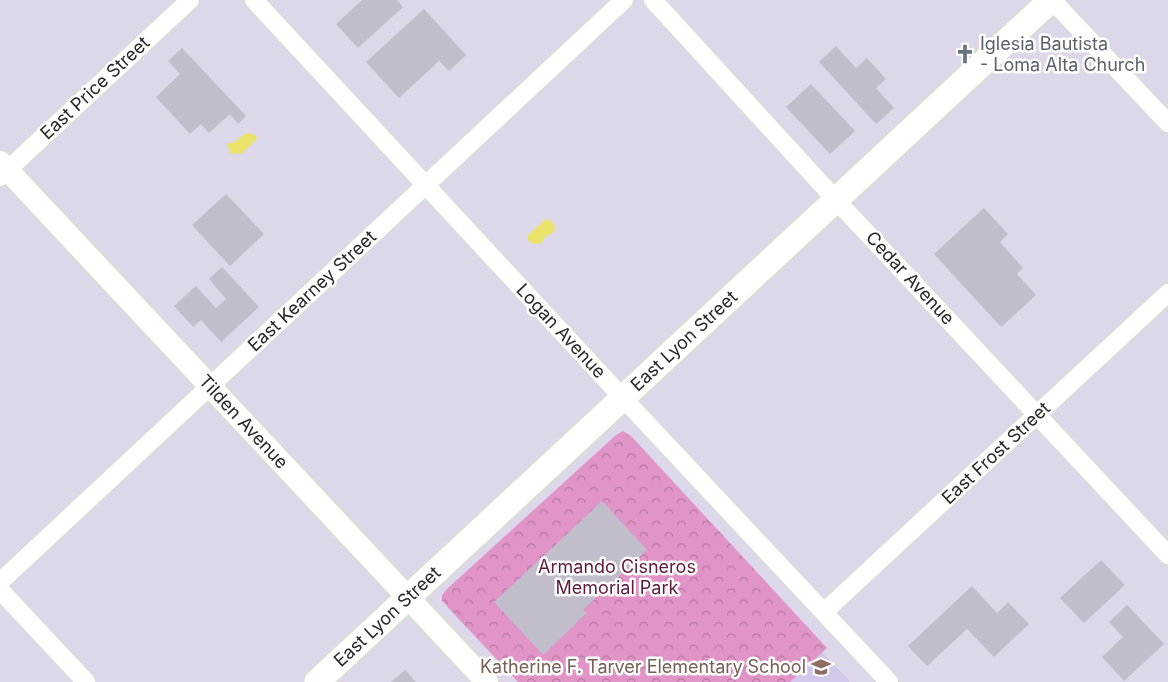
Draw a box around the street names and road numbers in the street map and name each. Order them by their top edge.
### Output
street label: East Price Street [36,32,153,143]
street label: East Kearney Street [243,226,380,355]
street label: Cedar Avenue [862,227,959,329]
street label: Logan Avenue [512,279,610,382]
street label: East Lyon Street [626,286,741,395]
street label: Tilden Avenue [195,370,293,473]
street label: East Frost Street [937,397,1054,508]
street label: East Lyon Street [329,562,445,671]

